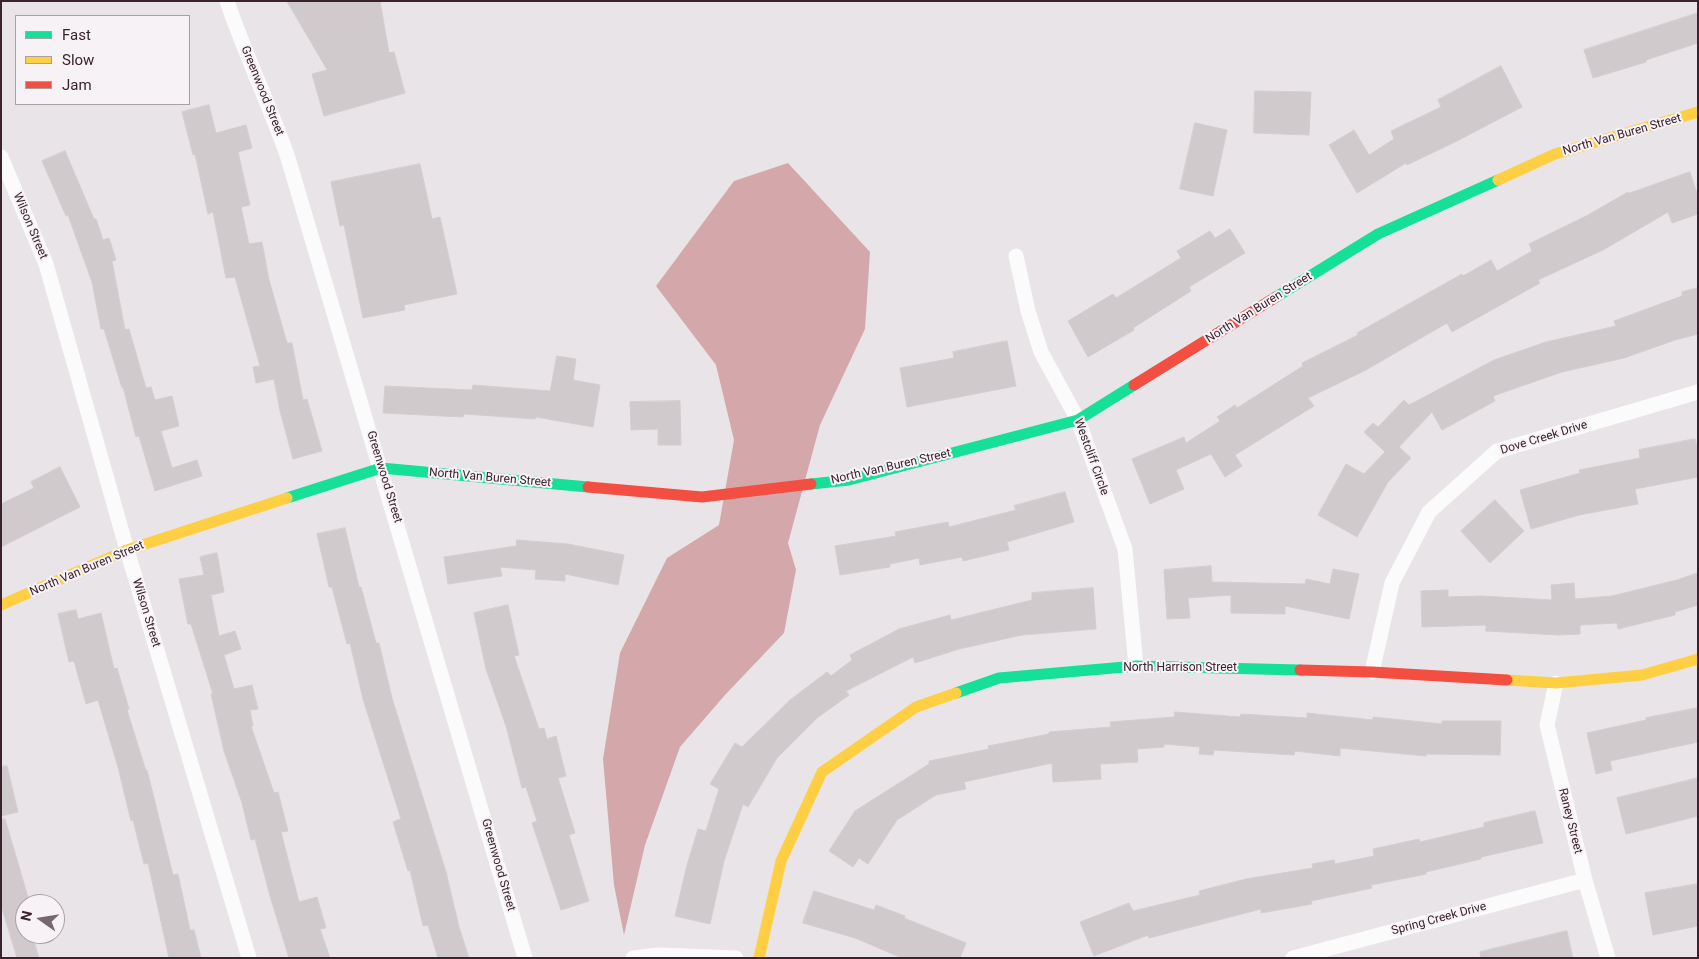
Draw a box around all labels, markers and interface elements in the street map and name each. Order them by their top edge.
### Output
legend [15,15,190,105]
text: Fast [62,26,91,44]
street label: Greenwood Street [237,44,287,138]
text: Slow [62,51,94,69]
text: Jam [62,76,92,94]
street label: North Van Buren Street [1561,111,1683,159]
street label: Wilson Street [10,191,50,261]
street label: North Van Buren Street [1203,269,1315,347]
street label: Westcliff Circle [1070,417,1112,497]
street label: Dove Creek Drive [1499,418,1589,458]
street label: Greenwood Street [363,429,405,525]
street label: North Van Buren Street [830,446,952,488]
street label: North Van Buren Street [428,465,552,491]
street label: North Van Buren Street [28,538,146,600]
street label: Wilson Street [129,577,163,649]
street label: North Harrison Street [1123,661,1237,675]
street label: Raney Street [1555,787,1585,855]
street label: Greenwood Street [478,817,518,913]
north arrow [15,894,65,944]
street label: Spring Creek Drive [1390,899,1488,939]
text: N [17,909,35,922]

